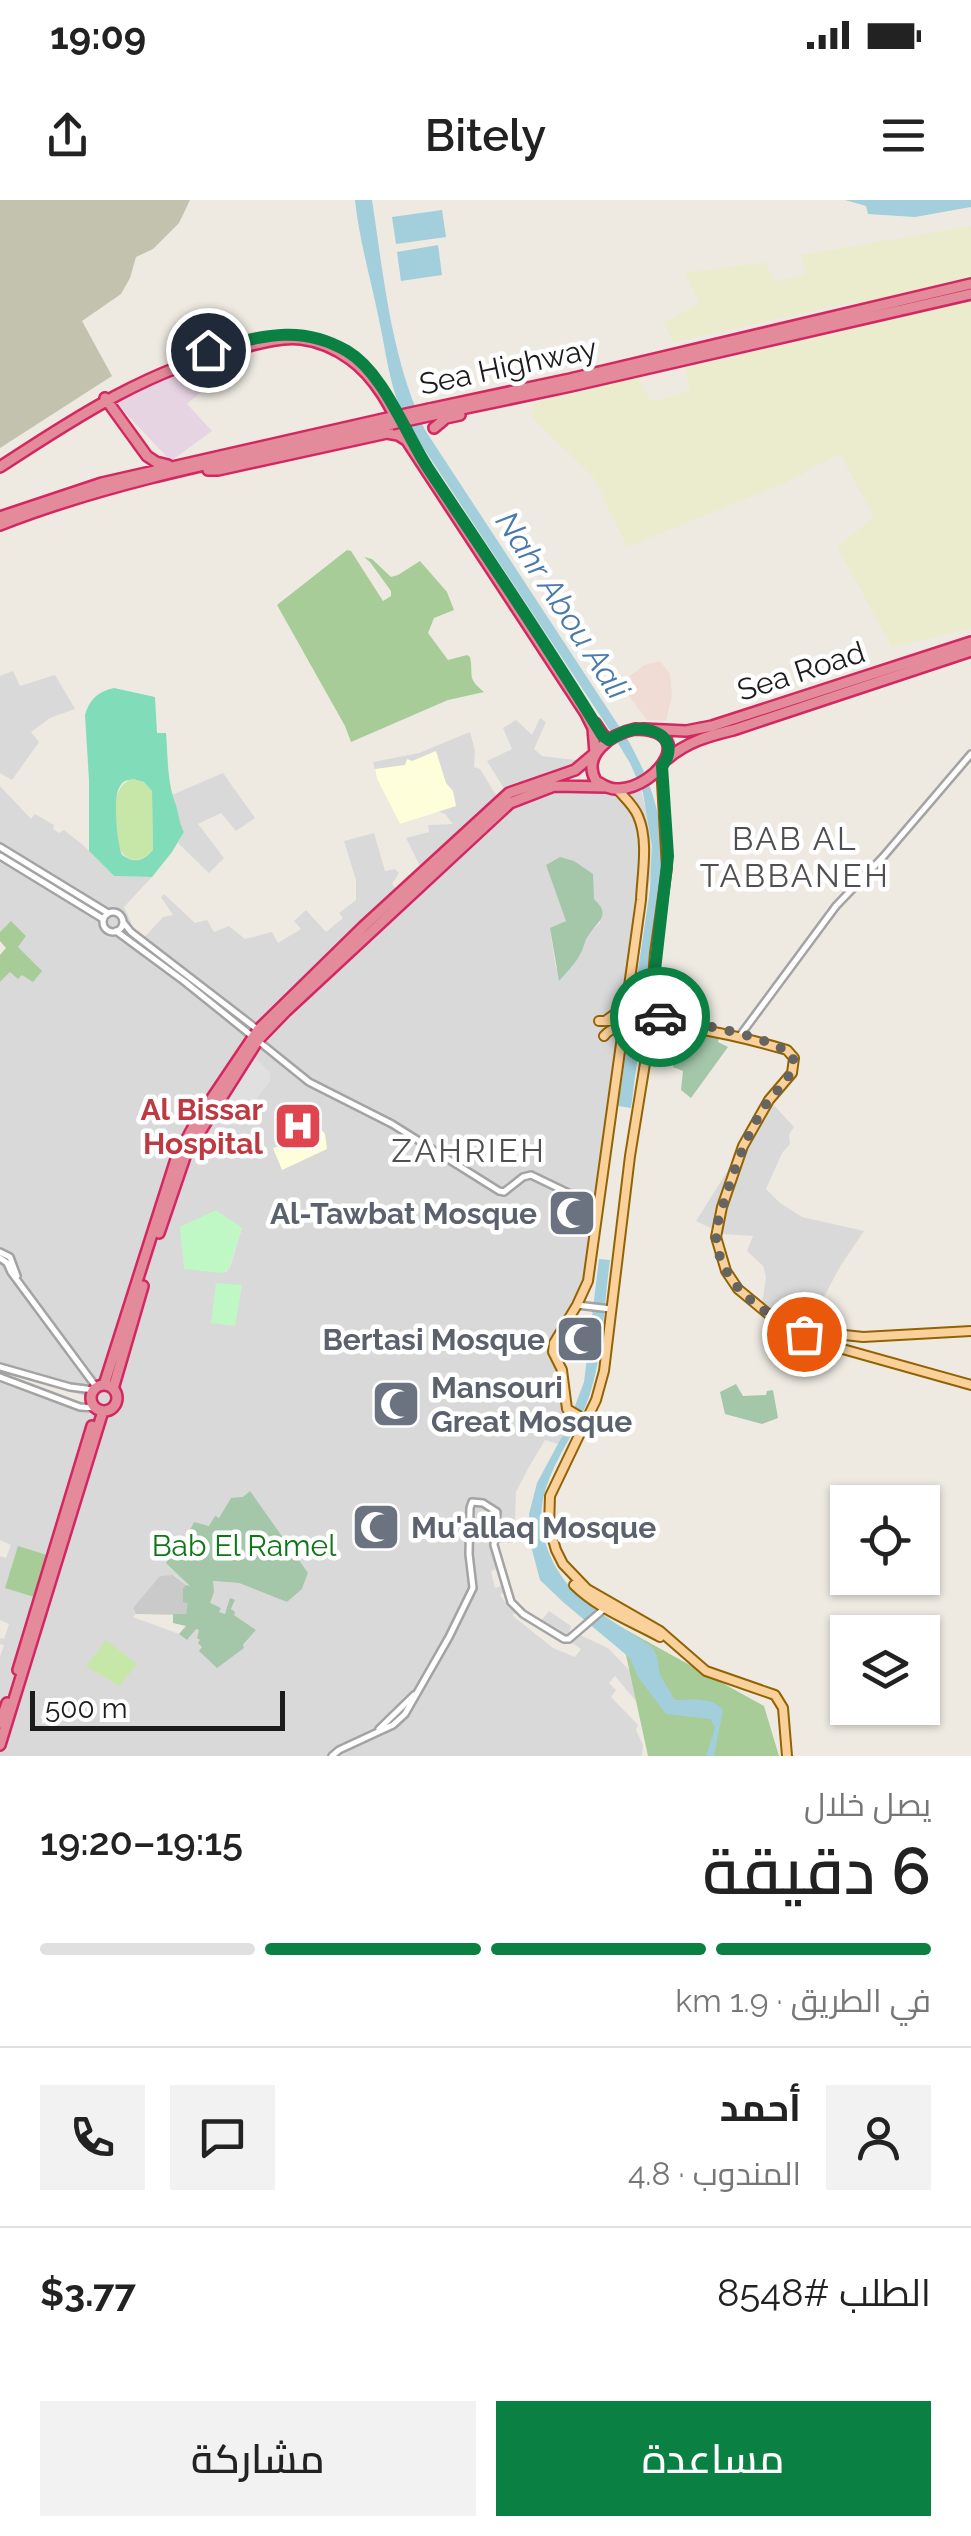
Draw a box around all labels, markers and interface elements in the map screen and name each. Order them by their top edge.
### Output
text: 19:09 [50,13,146,58]
icon: share [40,108,95,163]
icon: menu [876,108,931,163]
text: Bitely [425,109,546,162]
pin [166,308,251,393]
icon: home [181,323,236,378]
street label: Sea Highway [416,330,600,402]
water label: Nahr Abou Aali [489,504,638,707]
street label: Sea Road [733,634,869,708]
district label: BAB AL TABBANEH [700,820,890,894]
courier [610,967,710,1067]
icon: car [633,990,688,1045]
place label: Al Bissar Hospital [140,1092,263,1161]
hospital icon: Al Bissar Hospital [272,1100,324,1152]
district label: ZAHRIEH [392,1132,546,1169]
mosque icon: Al-Tawbat Mosque [546,1187,598,1239]
place label: Al-Tawbat Mosque [270,1196,537,1231]
pin [762,1292,847,1377]
icon: bag [777,1307,832,1362]
mosque icon: Bertasi Mosque [554,1313,606,1365]
place label: Bertasi Mosque [322,1322,545,1357]
place label: Mansouri Great Mosque [431,1370,632,1439]
mosque icon: Mansouri Great Mosque [370,1378,422,1430]
map controls [830,1485,940,1725]
button: locate [830,1485,940,1595]
mosque icon: Mu'allaq Mosque [350,1501,402,1553]
place label: Mu'allaq Mosque [411,1510,656,1545]
park label: Bab El Ramel [152,1528,337,1563]
button: layers [830,1615,940,1725]
scale bar [30,1686,285,1730]
text: 500 m [45,1692,127,1725]
text: يصل خلال [804,1786,931,1823]
text: 19:15–19:20 [40,1819,243,1864]
text: 6 دقيقة [702,1833,931,1909]
text: في الطريق · 1.9 km [675,1982,931,2019]
button: phone [40,2085,145,2190]
button: chat [170,2085,275,2190]
text: أحمد [720,2085,801,2130]
button: person [826,2085,931,2190]
text: المندوب · 4.8 [628,2155,801,2192]
text: $3.77 [40,2270,136,2315]
text: الطلب #8548 [717,2270,931,2315]
button: مشاركة [40,2401,476,2516]
button: مساعدة [496,2401,931,2516]

